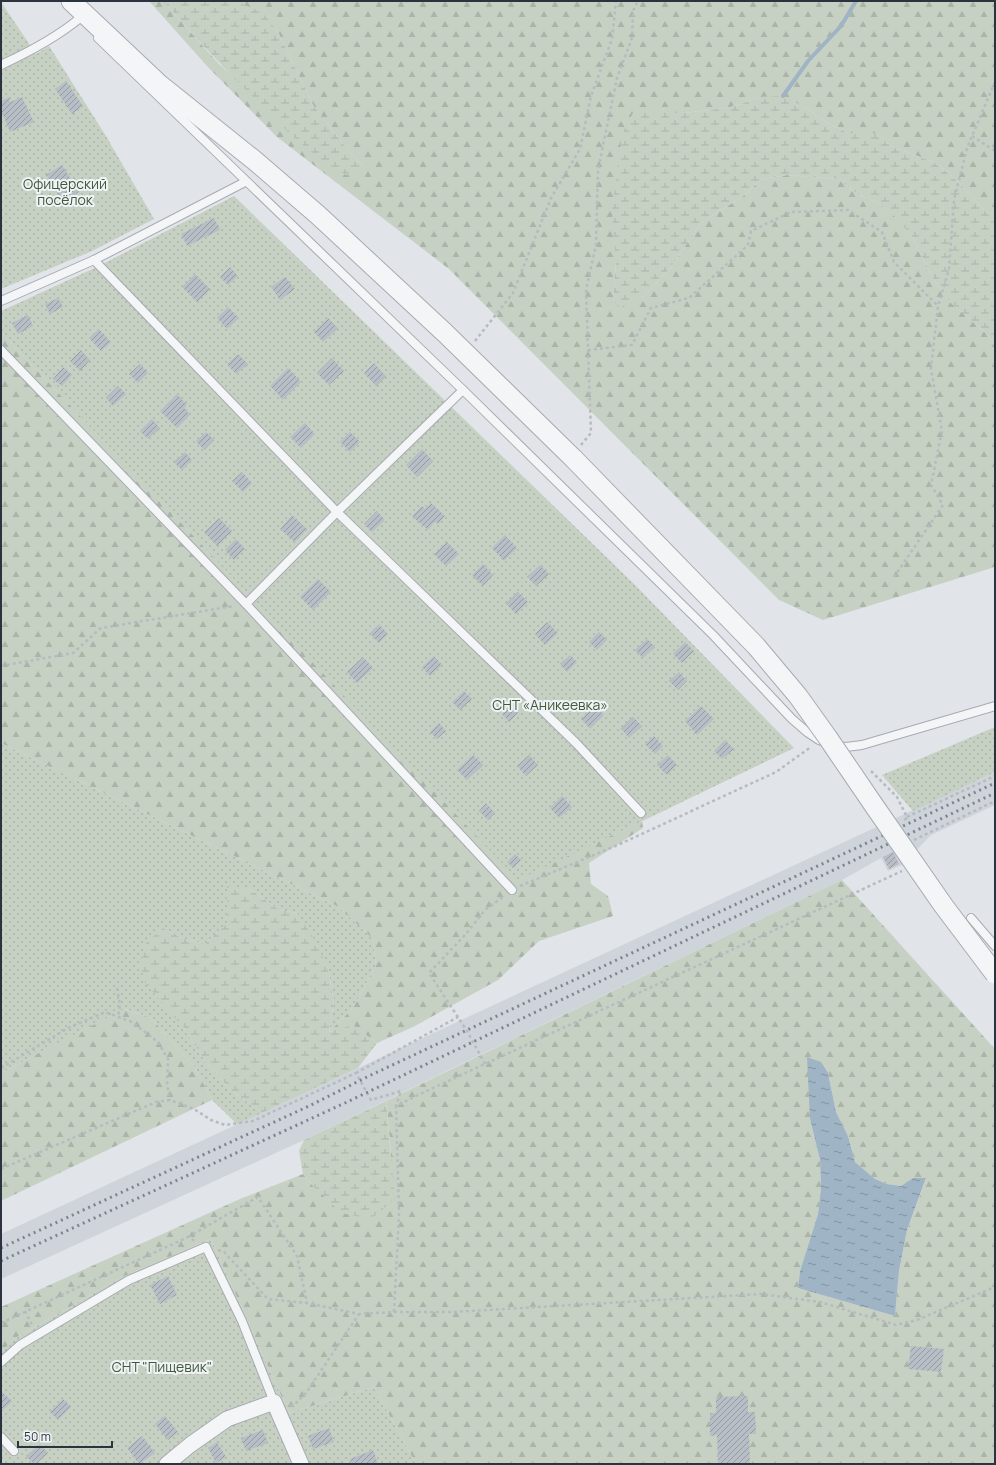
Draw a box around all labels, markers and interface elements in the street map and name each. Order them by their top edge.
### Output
park label: Офицерский посёлок [23,174,107,209]
park label: СНТ «Аникеевка» [492,695,608,714]
park label: СНТ "Пищевик" [112,1357,212,1376]
scale bar [18,1423,112,1449]
text: 50 m [24,1428,51,1445]

